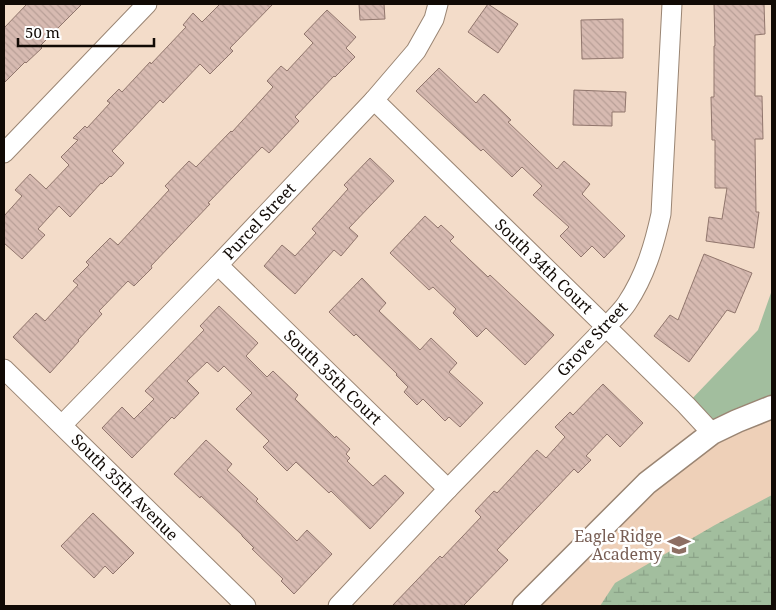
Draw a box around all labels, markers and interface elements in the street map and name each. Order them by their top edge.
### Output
scale bar [18,15,154,47]
text: 50 m [25,22,60,42]
street label: Purcel Street [218,178,301,264]
street label: South 34th Court [490,214,598,319]
street label: Grove Street [552,297,633,381]
street label: South 35th Court [279,325,387,430]
street label: South 35th Avenue [67,429,183,545]
place label: Eagle Ridge Academy [574,525,663,565]
school or university icon: Eagle Ridge Academy [666,532,692,558]

